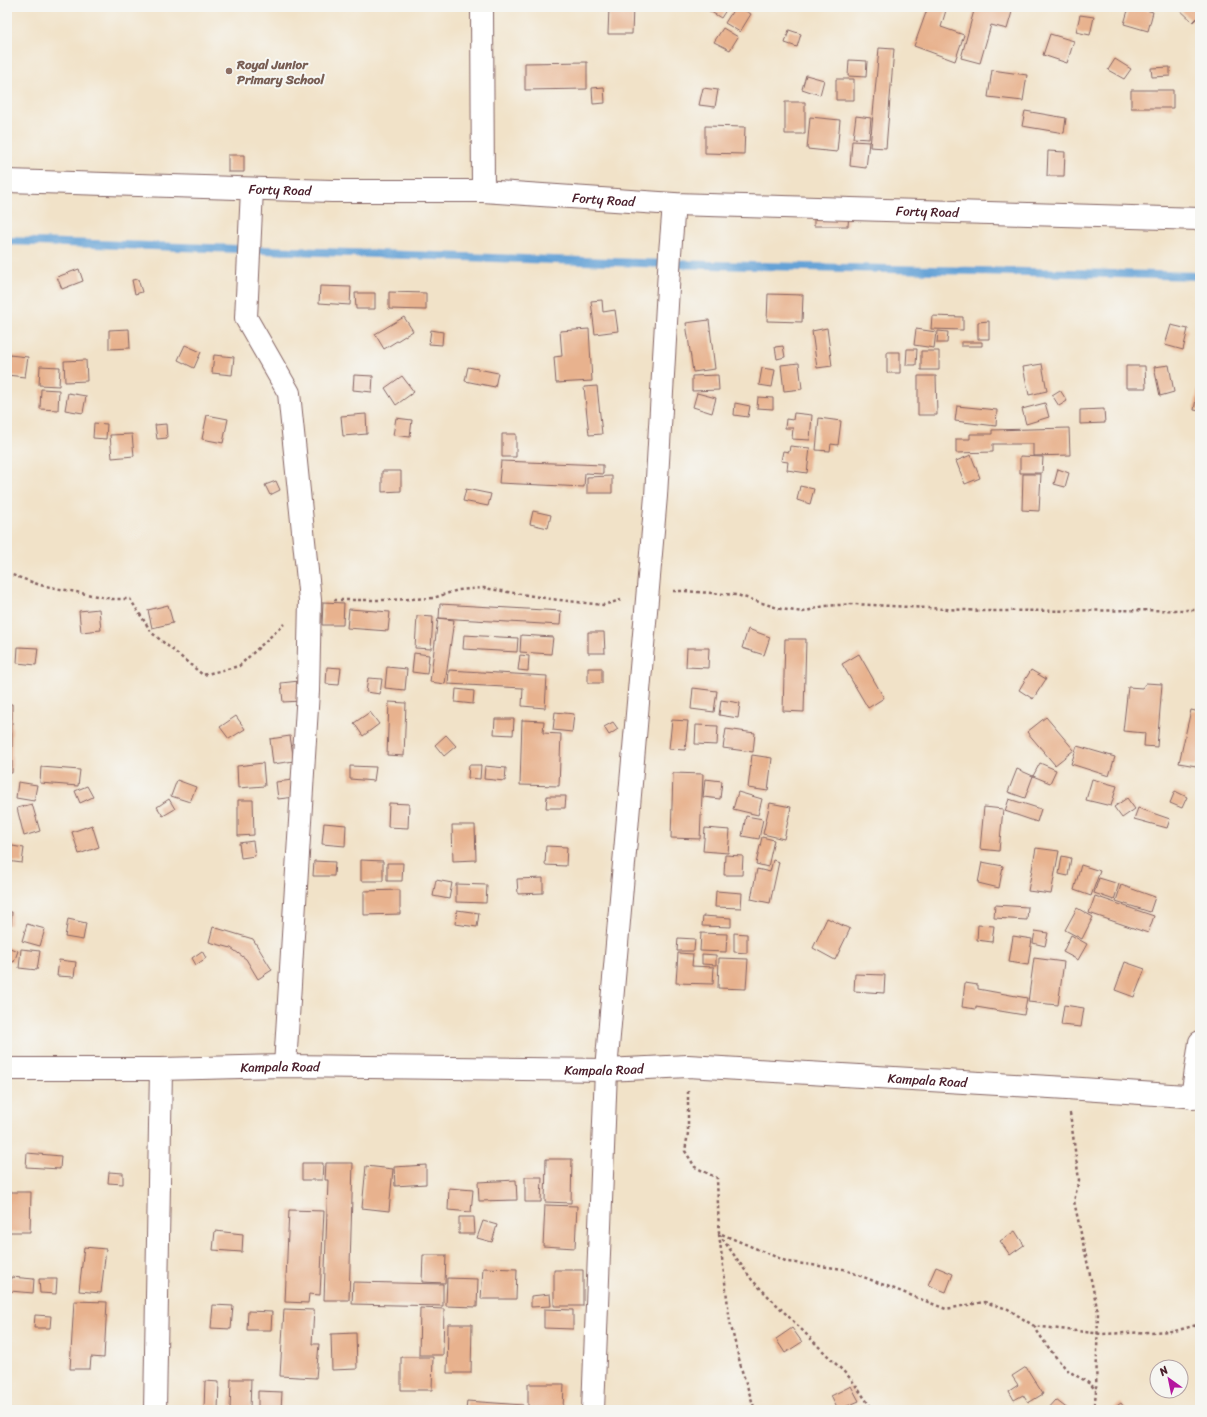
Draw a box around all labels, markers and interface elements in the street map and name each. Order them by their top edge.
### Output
place label: Royal Junior Primary School [236,53,325,91]
marker: Royal Junior Primary School [224,66,234,76]
street label: Forty Road [248,177,313,202]
street label: Forty Road [571,186,637,213]
street label: Forty Road [896,199,960,224]
street label: Kampala Road [240,1055,321,1079]
street label: Kampala Road [564,1057,645,1082]
street label: Kampala Road [887,1067,969,1094]
north arrow [1149,1359,1189,1399]
text: N [1155,1361,1173,1382]

